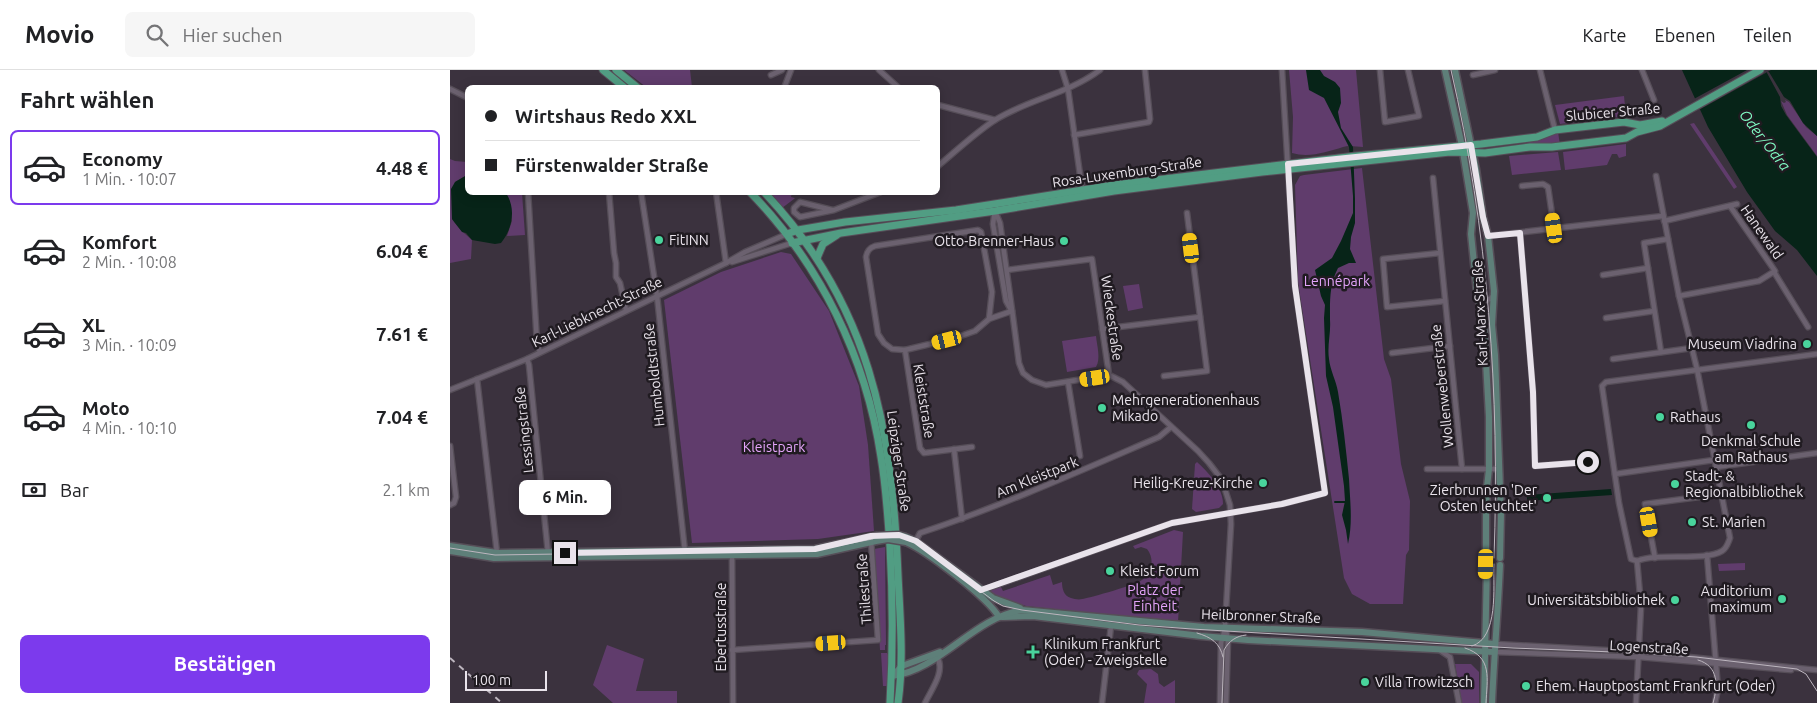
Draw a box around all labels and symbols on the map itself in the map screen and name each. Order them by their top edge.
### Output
street label: Slubicer Straße [1565,100,1661,124]
water label: Oder/Odra [1736,106,1794,174]
street label: Rosa-Luxemburg-Straße [1051,154,1203,190]
street label: Hanewald [1737,202,1787,262]
car [1544,212,1563,244]
place label: FitINN [669,232,709,248]
car [1181,232,1200,264]
place label: Otto-Brenner-Haus [934,233,1054,249]
marker: FitINN [653,234,665,246]
marker: Otto-Brenner-Haus [1058,235,1070,247]
street label: Karl-Marx-Straße [1469,260,1491,366]
street label: Karl-Liebknecht-Straße [529,273,665,351]
park label: Lennépark [1304,273,1370,289]
street label: Wieckestraße [1098,274,1126,362]
street label: Humboldtstraße [641,323,667,427]
street label: Wollenweberstraße [1428,323,1456,449]
car [930,329,963,351]
place label: Museum Viadrina [1688,336,1797,352]
marker: Museum Viadrina [1801,338,1813,350]
street label: Kleiststraße [910,363,938,439]
car [1079,368,1110,388]
street label: Lessingstraße [512,386,536,474]
place label: Mehrgenerationenhaus Mikado [1112,392,1259,424]
marker: Mehrgenerationenhaus Mikado [1096,402,1108,414]
street label: Leipziger Straße [884,409,914,513]
place label: Rathaus [1670,409,1721,425]
marker: Rathaus [1654,411,1666,423]
marker: Denkmal Schule am Rathaus [1745,419,1757,431]
place label: Denkmal Schule am Rathaus [1701,433,1801,465]
park label: Kleistpark [743,439,805,455]
route start [1577,451,1599,473]
street label: Am Kleistpark [994,453,1080,501]
place label: Stadt- & Regionalbibliothek [1685,468,1803,500]
place label: Heilig-Kreuz-Kirche [1133,475,1253,491]
marker: Heilig-Kreuz-Kirche [1257,477,1269,489]
marker: Stadt- & Regionalbibliothek [1669,478,1681,490]
callout: 6 Min. [519,480,611,516]
place label: Zierbrunnen 'Der Osten leuchtet' [1430,482,1538,514]
marker: Zierbrunnen 'Der Osten leuchtet' [1541,492,1553,504]
car [1639,506,1658,538]
place label: St. Marien [1702,514,1765,530]
marker: St. Marien [1686,516,1698,528]
route end [554,542,576,564]
car [1478,549,1493,579]
street label: Thilestraße [854,553,874,625]
place label: Kleist Forum [1120,563,1199,579]
marker: Kleist Forum [1104,565,1116,577]
park label: Platz der Einheit [1127,582,1184,614]
street label: Ebertusstraße [713,583,729,671]
place label: Auditorium maximum [1701,583,1772,615]
place label: Universitätsbibliothek [1527,592,1665,608]
marker: Auditorium maximum [1776,593,1788,605]
marker: Universitätsbibliothek [1669,594,1681,606]
street label: Heilbronner Straße [1201,606,1321,626]
car [815,634,846,652]
place label: Klinikum Frankfurt (Oder) - Zweigstelle [1044,636,1167,668]
street label: Logenstraße [1609,637,1689,657]
marker: Klinikum Frankfurt (Oder) - Zweigstelle [1026,645,1040,659]
scale bar [465,668,548,691]
place label: Villa Trowitzsch [1375,674,1473,690]
marker: Villa Trowitzsch [1359,676,1371,688]
place label: Ehem. Hauptpostamt Frankfurt (Oder) [1536,678,1776,694]
marker: Ehem. Hauptpostamt Frankfurt (Oder) [1520,680,1532,692]

